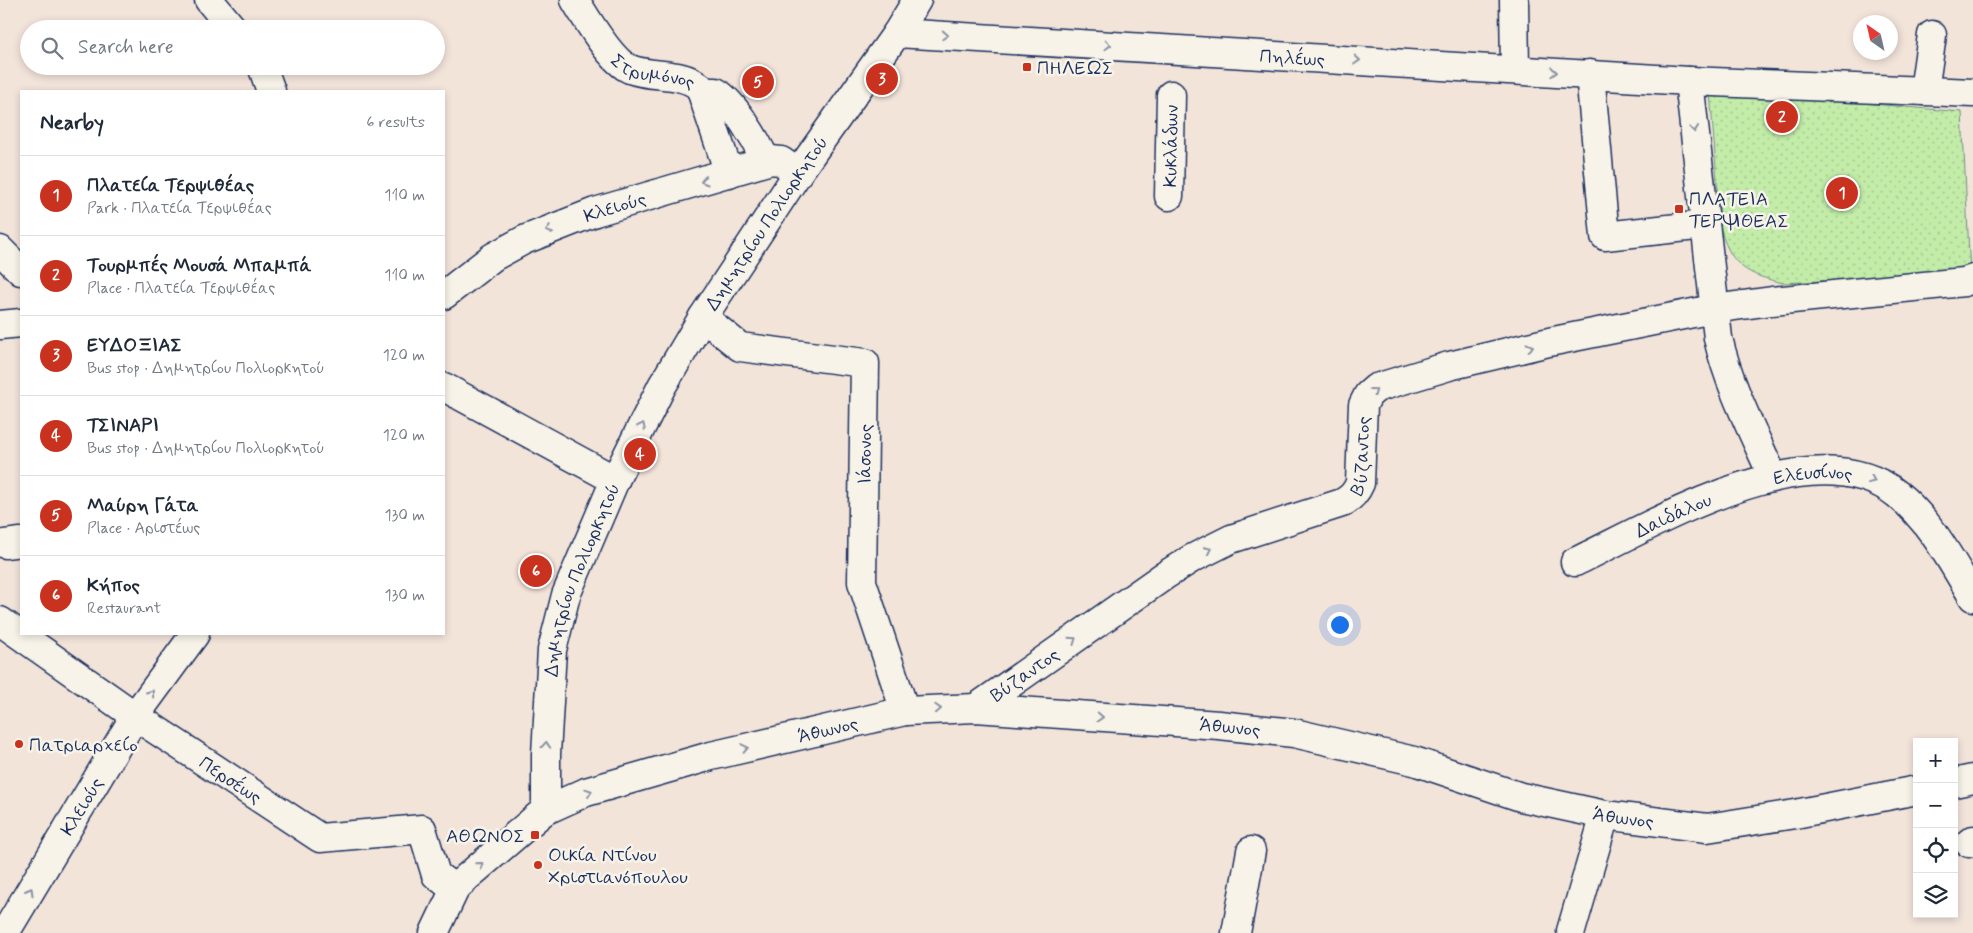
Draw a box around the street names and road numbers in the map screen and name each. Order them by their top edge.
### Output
street label: Πηλέως [1259,44,1326,73]
street label: Στρυμόνος [604,49,699,96]
street label: Κυκλάδων [1158,105,1185,188]
street label: Δημητρίου Πολιορκητού [700,131,834,315]
street label: Κλειούς [580,187,649,229]
street label: Βύζαντος [1345,416,1377,501]
street label: Ιάσονος [852,424,879,485]
street label: Ελευσίνος [1771,460,1854,491]
street label: Δημητρίου Πολιορκητού [539,479,626,678]
street label: Δαιδάλου [1631,488,1716,544]
street label: Βύζαντος [986,642,1065,708]
street label: Άθωνος [795,711,861,749]
street label: Άθωνος [1198,713,1262,743]
street label: Περσέως [194,751,266,810]
street label: Κλειούς [55,773,110,841]
street label: Άθωνος [1590,802,1655,835]

